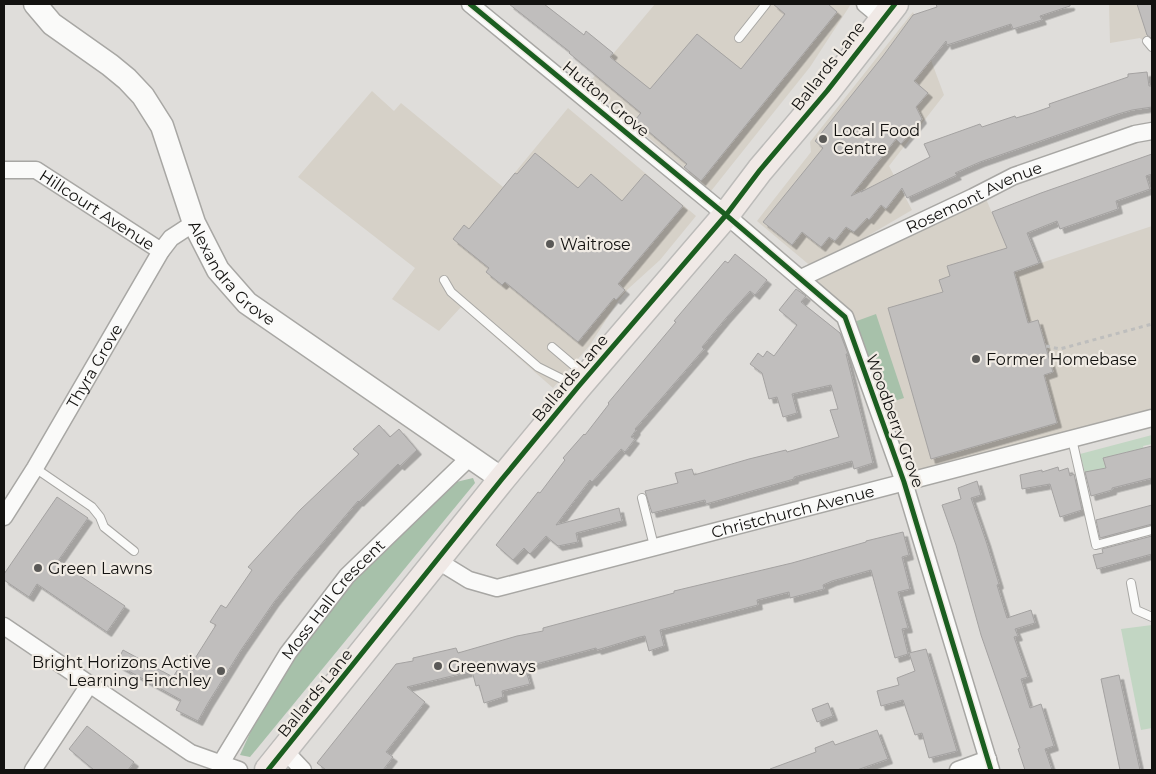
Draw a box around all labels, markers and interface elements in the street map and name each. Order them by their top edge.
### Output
street label: Ballards Lane [787,18,869,114]
street label: Hutton Grove [559,57,653,141]
place label: Local Food Centre [833,121,920,158]
marker: Local Food Centre [817,133,829,145]
street label: Rosemont Avenue [903,158,1044,237]
street label: Hillcourt Avenue [36,165,158,254]
street label: Alexandra Grove [185,217,279,329]
place label: Waitrose [560,235,631,254]
marker: Waitrose [544,238,556,250]
street label: Thyra Grove [62,320,126,411]
street label: Ballards Lane [528,331,612,425]
place label: Former Homebase [986,350,1137,369]
street label: Woodberry Grove [862,352,928,490]
marker: Former Homebase [970,353,982,365]
street label: Christchurch Avenue [709,481,876,542]
street label: Moss Hall Crescent [277,535,389,663]
place label: Green Lawns [48,559,153,578]
marker: Green Lawns [32,562,44,574]
street label: Ballards Lane [274,645,356,741]
place label: Bright Horizons Active Learning Finchley [32,653,211,690]
place label: Greenways [448,657,536,676]
marker: Greenways [432,660,444,672]
marker: Bright Horizons Active Learning Finchley [215,665,227,677]

